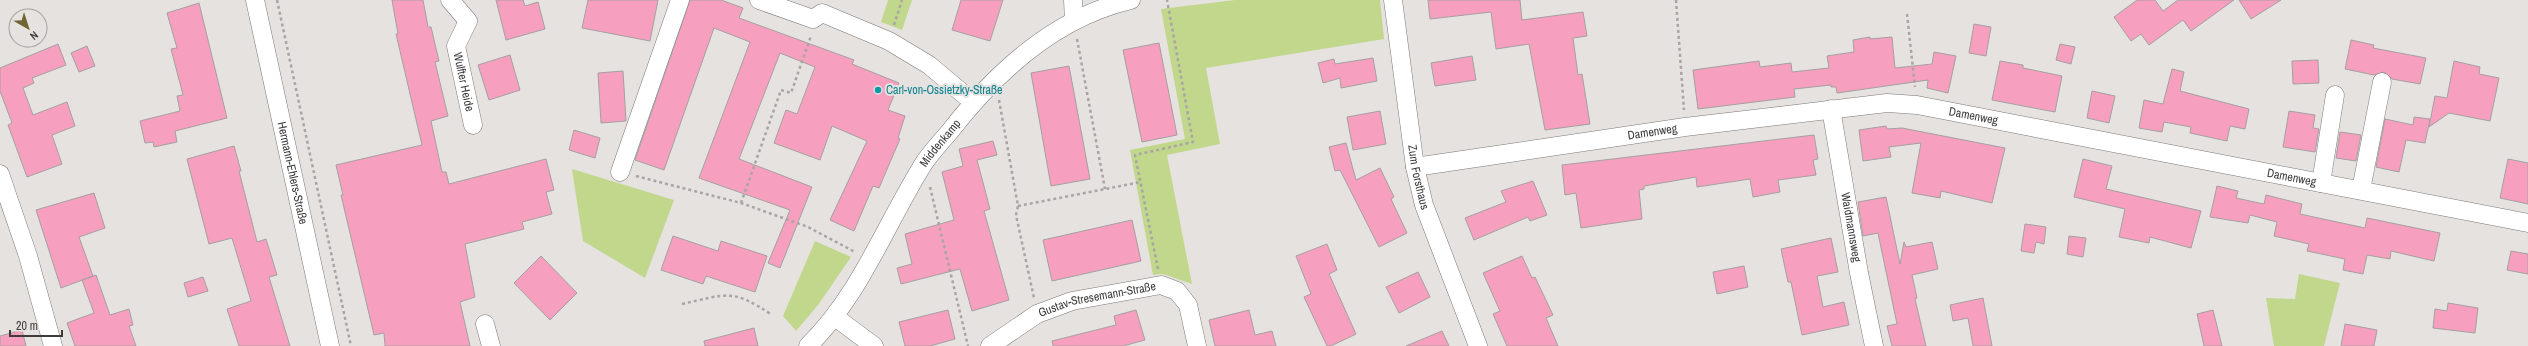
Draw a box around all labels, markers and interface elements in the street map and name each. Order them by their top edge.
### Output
north arrow [8,8,48,48]
text: N [27,28,41,43]
street label: Wulfter Heide [450,51,478,113]
place label: Carl-von-Ossietzky-Straße [886,82,1002,98]
marker: Carl-von-Ossietzky-Straße [873,85,883,95]
street label: Damenweg [1948,103,2000,129]
street label: Middenkamp [916,116,964,170]
street label: Hermann-Ehlers-Straße [274,120,311,226]
street label: Damenweg [1627,120,1679,143]
street label: Zum Forsthaus [1404,144,1433,212]
street label: Damenweg [2266,165,2318,190]
street label: Waidmannsweg [1837,191,1865,264]
street label: Gustav-Stresemann-Straße [1036,278,1157,321]
scale bar [10,312,62,338]
text: 20 m [16,318,38,334]

